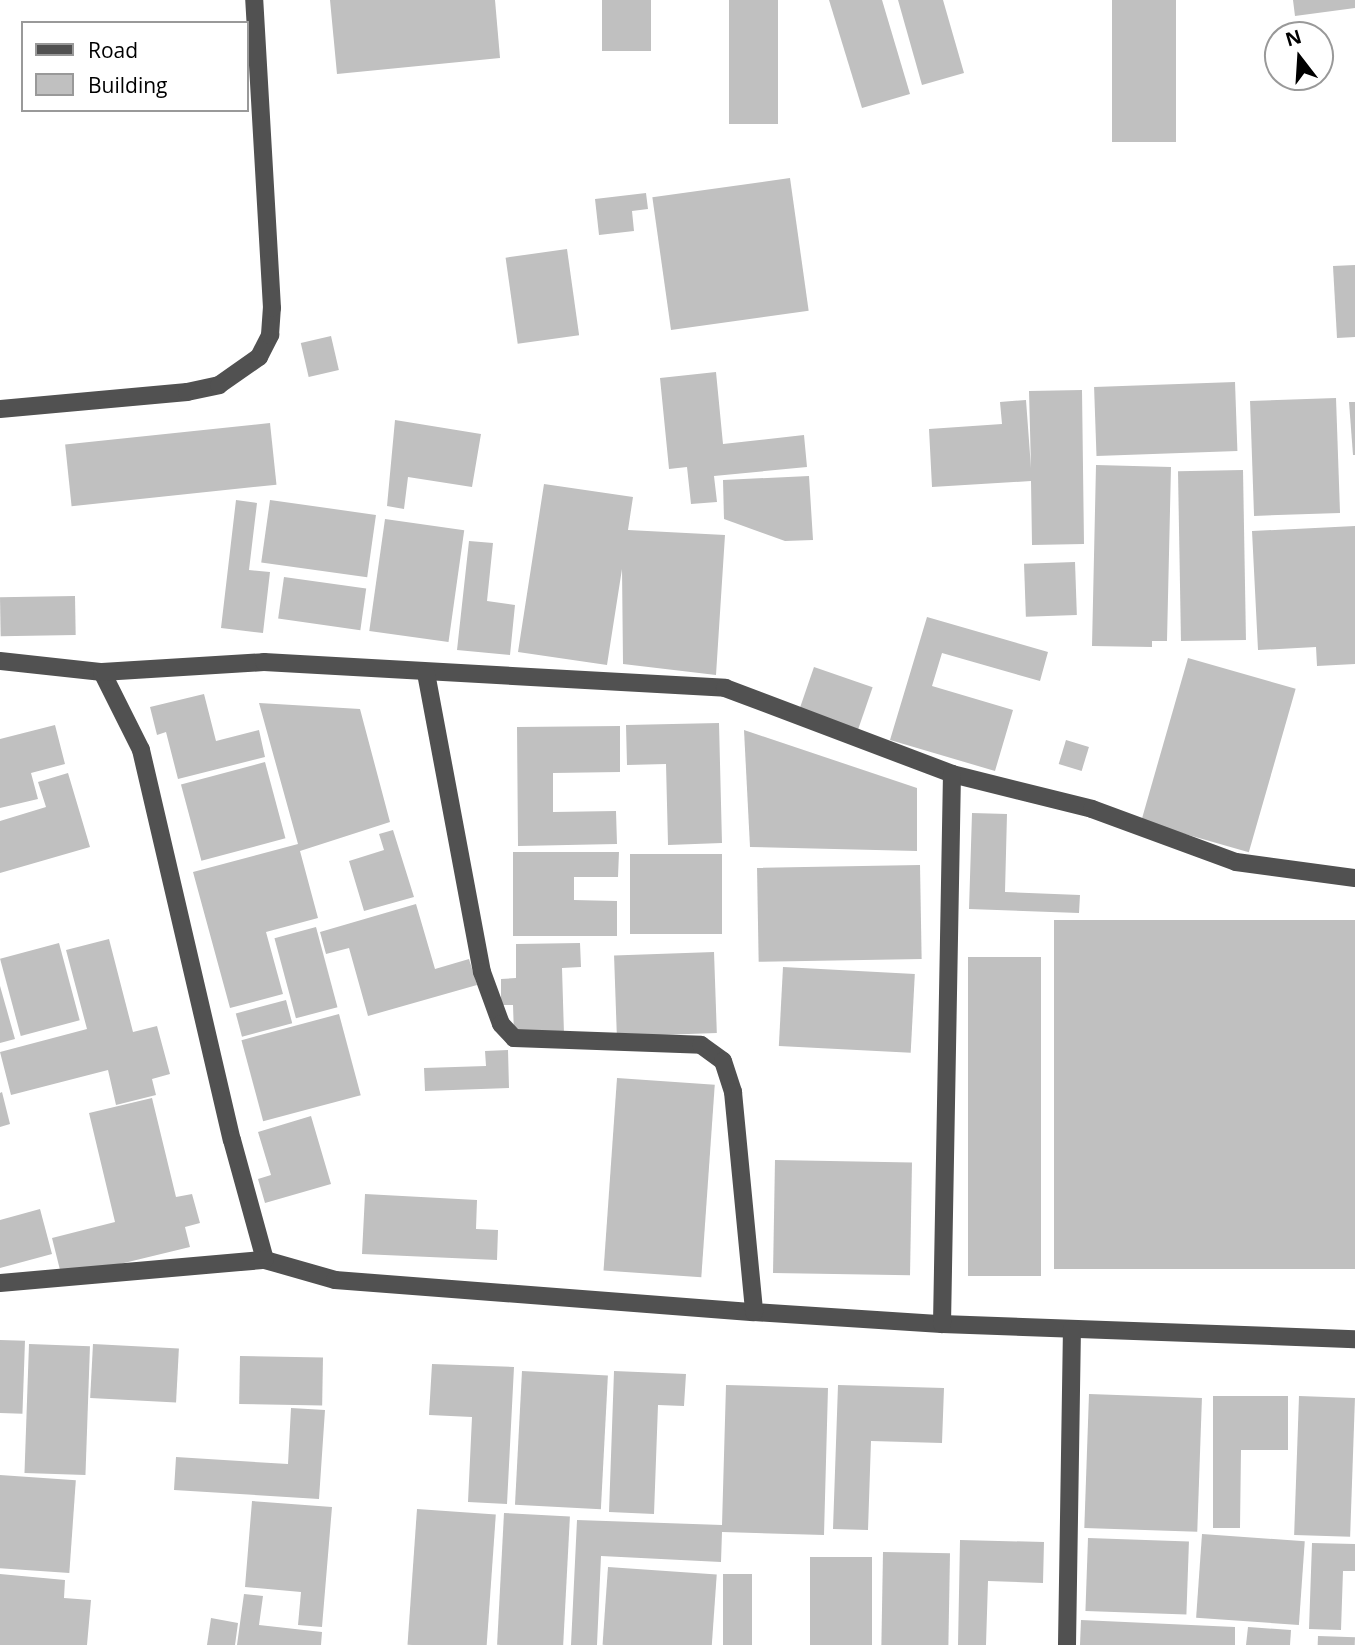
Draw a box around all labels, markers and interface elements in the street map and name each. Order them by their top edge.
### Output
legend [21,21,248,112]
north arrow [1264,21,1334,91]
text: N [1282,23,1305,53]
text: Road [88,36,138,64]
text: Building [88,71,167,99]

